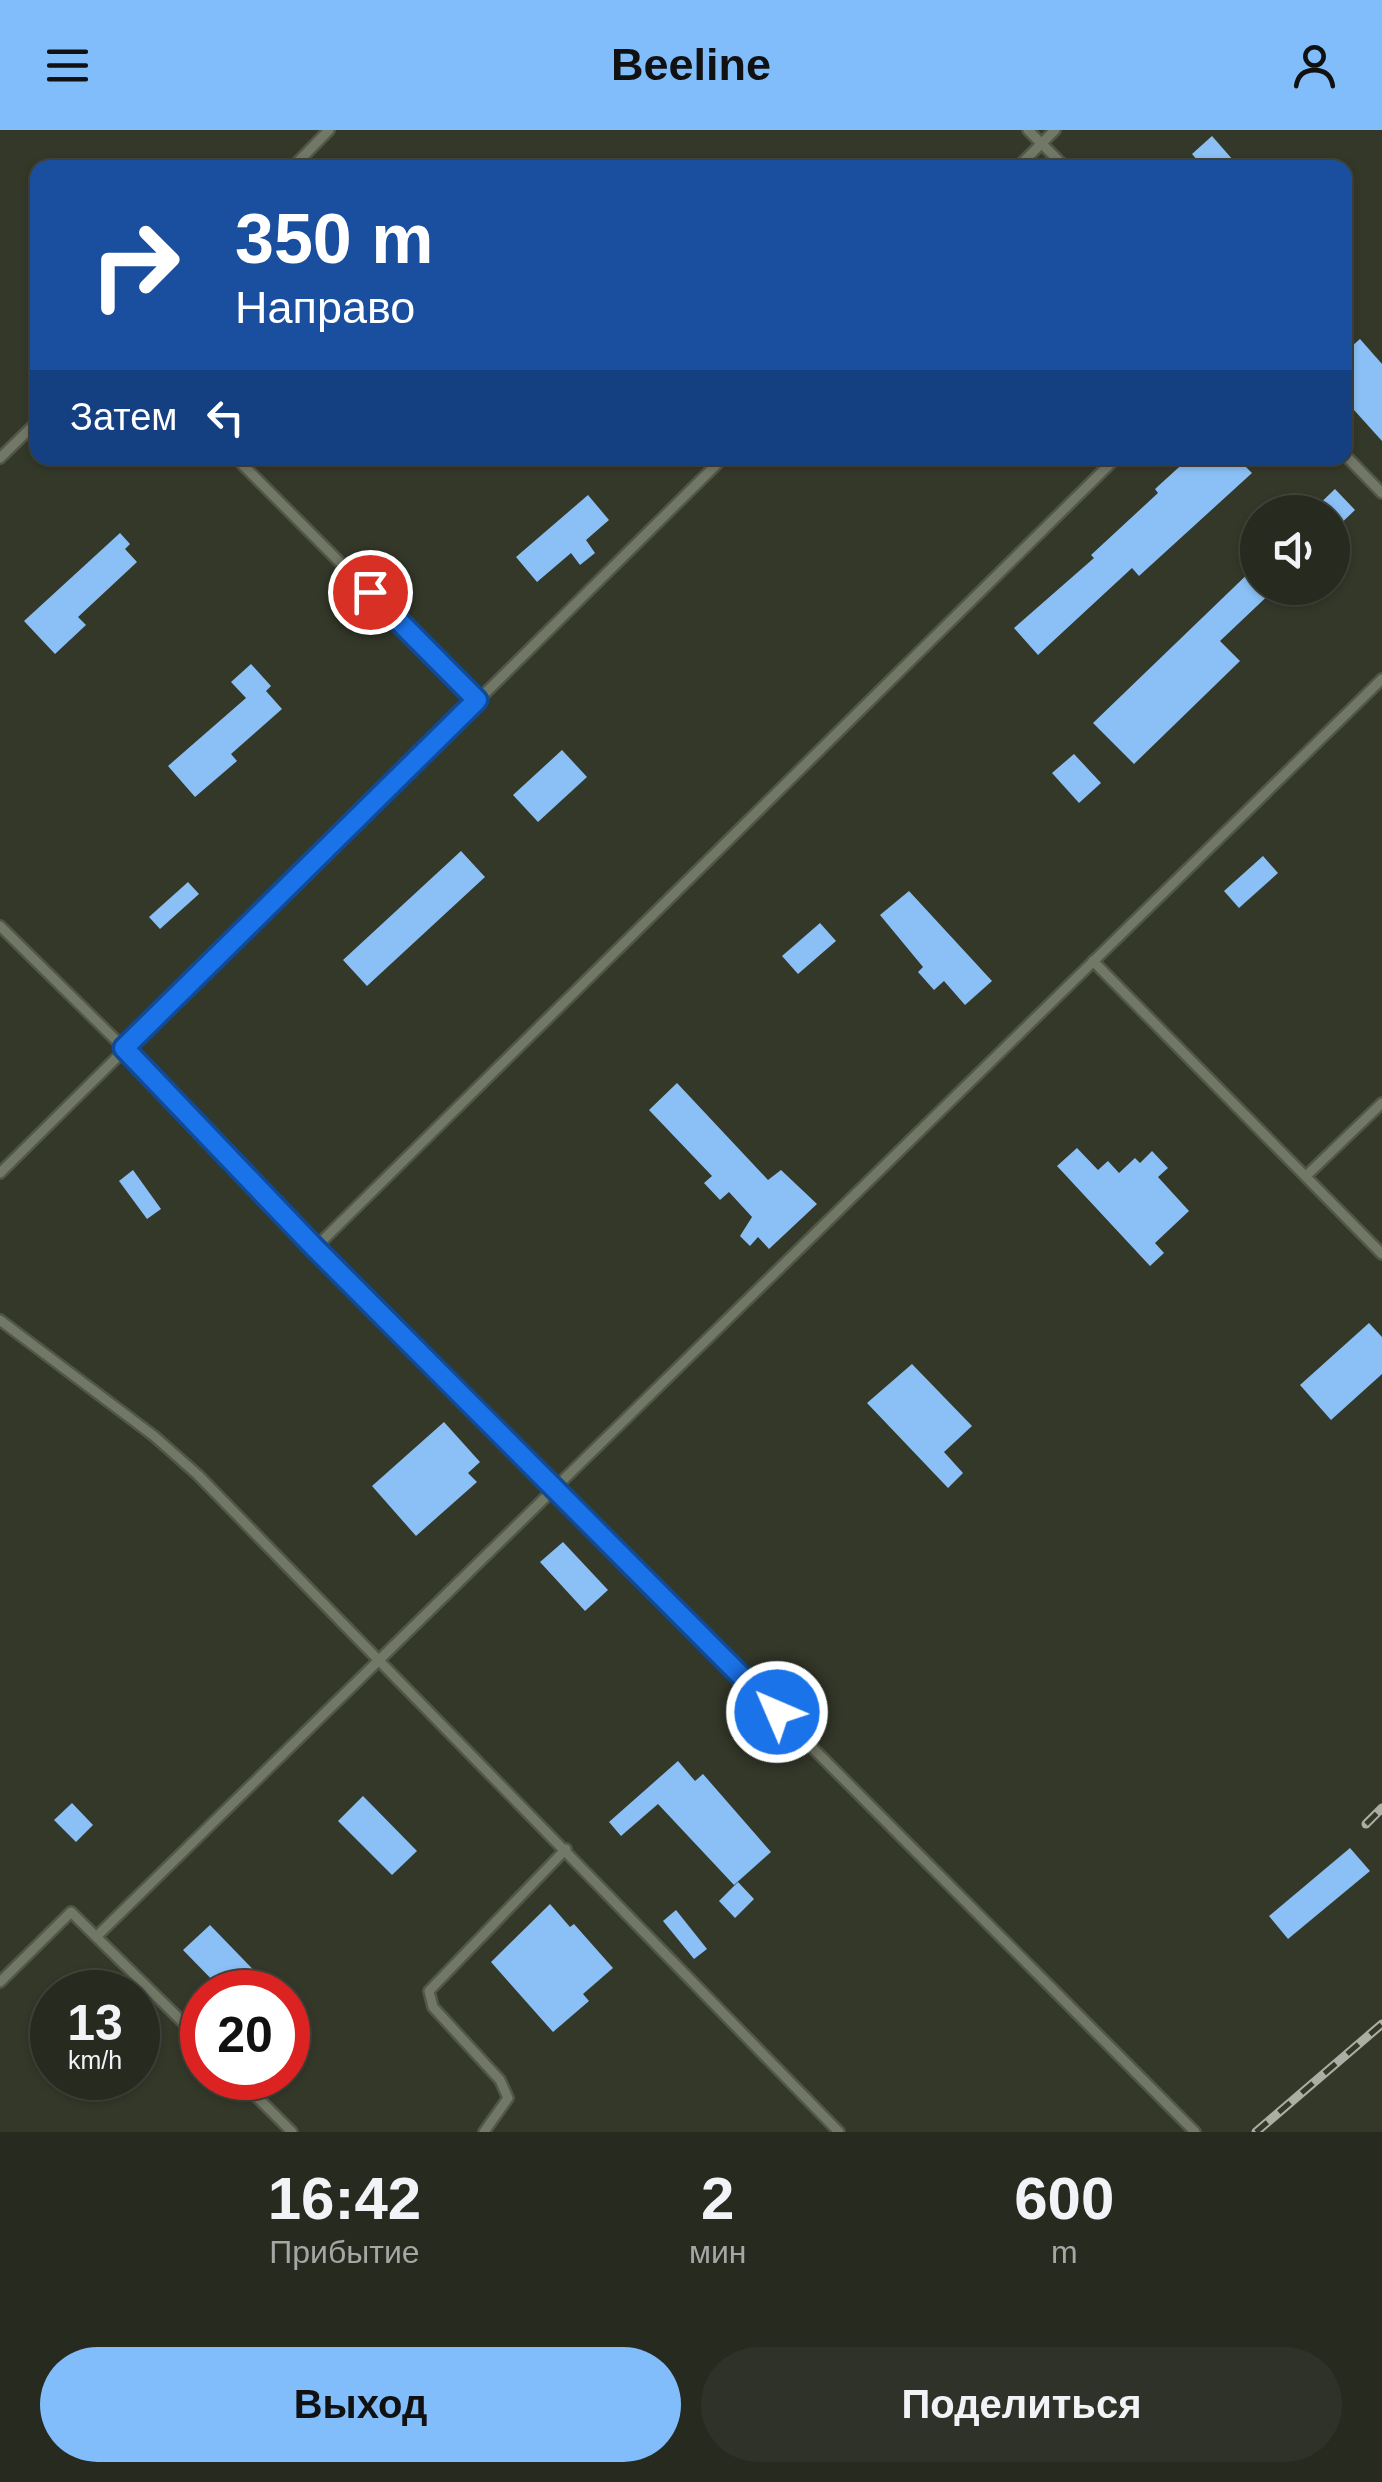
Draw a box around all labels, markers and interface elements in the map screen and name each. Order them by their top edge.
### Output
icon: menu [40,38,95,93]
icon: person [1287,38,1342,93]
text: Beeline [611,39,771,90]
icon: right [70,200,200,330]
text: 350 m [235,200,433,278]
text: Направо [235,282,415,333]
icon: left [198,390,253,445]
text: Затем [70,396,178,438]
map controls [1240,495,1350,605]
button: sound [1240,495,1350,605]
pin [328,550,413,635]
icon: arrive [343,565,398,620]
position arrow [725,1660,829,1764]
speed limit sign: 20 [180,1970,310,2100]
text: 13 [67,1995,123,2051]
text: km/h [68,2046,122,2074]
text: 16:42 [268,2165,421,2232]
text: 2 [701,2165,734,2232]
text: 600 [1014,2165,1114,2232]
text: Прибытие [269,2234,420,2270]
text: мин [689,2234,746,2270]
text: m [1051,2234,1078,2270]
button: Выход [40,2347,681,2462]
button: Поделиться [701,2347,1342,2462]

